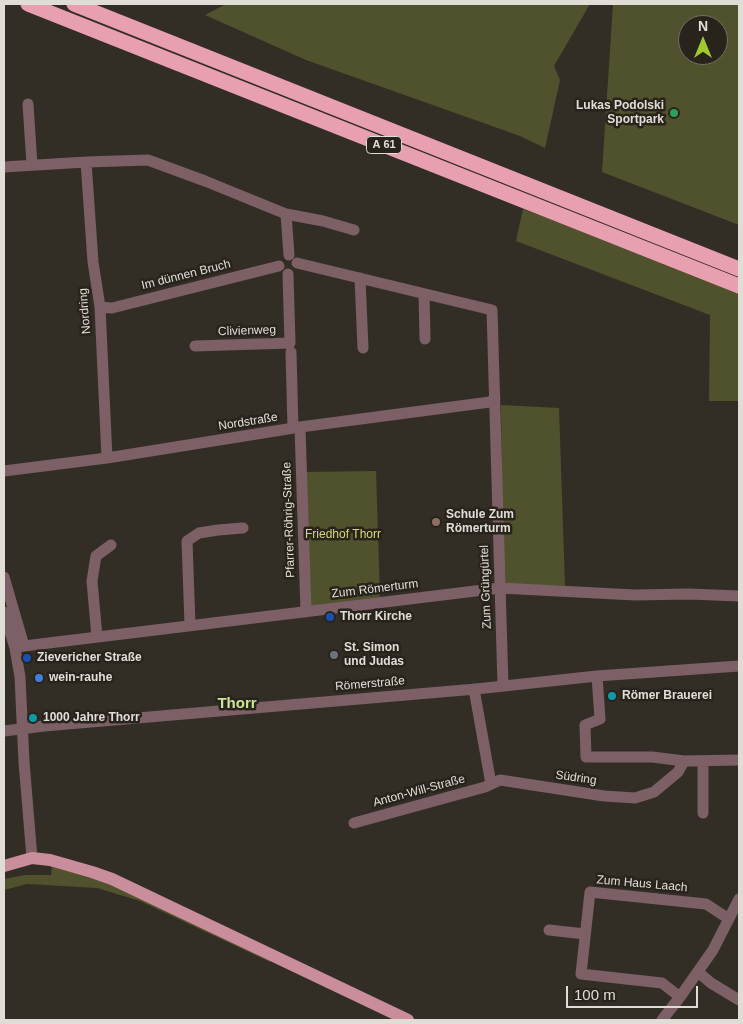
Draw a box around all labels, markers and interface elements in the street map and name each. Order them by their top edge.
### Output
north arrow [678,15,728,65]
text: N [698,18,708,34]
place label: Lukas Podolski Sportpark [576,99,664,127]
marker: Lukas Podolski Sportpark [668,107,680,119]
road number: A 61 [366,136,402,154]
street label: Im dünnen Bruch [140,257,232,293]
street label: Nordring [76,287,94,335]
street label: Clivienweg [218,323,276,339]
street label: Nordstraße [217,410,279,434]
street label: Pfarrer-Röhrig-Straße [280,462,298,578]
place label: Schule Zum Römerturm [446,508,514,536]
marker: Schule Zum Römerturm [430,516,442,528]
park label: Friedhof Thorr [305,528,381,542]
street label: Zum Grüngürtel [477,545,495,629]
street label: Zum Römerturm [331,577,419,601]
place label: Thorr Kirche [340,610,412,624]
marker: Thorr Kirche [324,611,336,623]
place label: St. Simon und Judas [344,641,404,669]
marker: St. Simon und Judas [328,649,340,661]
place label: Zievericher Straße [37,651,142,665]
marker: Zievericher Straße [21,652,33,664]
place label: wein-rauhe [49,671,112,685]
marker: wein-rauhe [33,672,45,684]
street label: Römerstraße [334,674,406,694]
place label: Römer Brauerei [622,689,712,703]
marker: Römer Brauerei [606,690,618,702]
district label: Thorr [217,695,257,713]
place label: 1000 Jahre Thorr [43,711,140,725]
marker: 1000 Jahre Thorr [27,712,39,724]
street label: Südring [555,768,597,788]
street label: Anton-Will-Straße [371,772,467,810]
street label: Zum Haus Laach [596,873,688,895]
scale bar [568,976,700,1008]
text: 100 m [574,986,616,1003]

